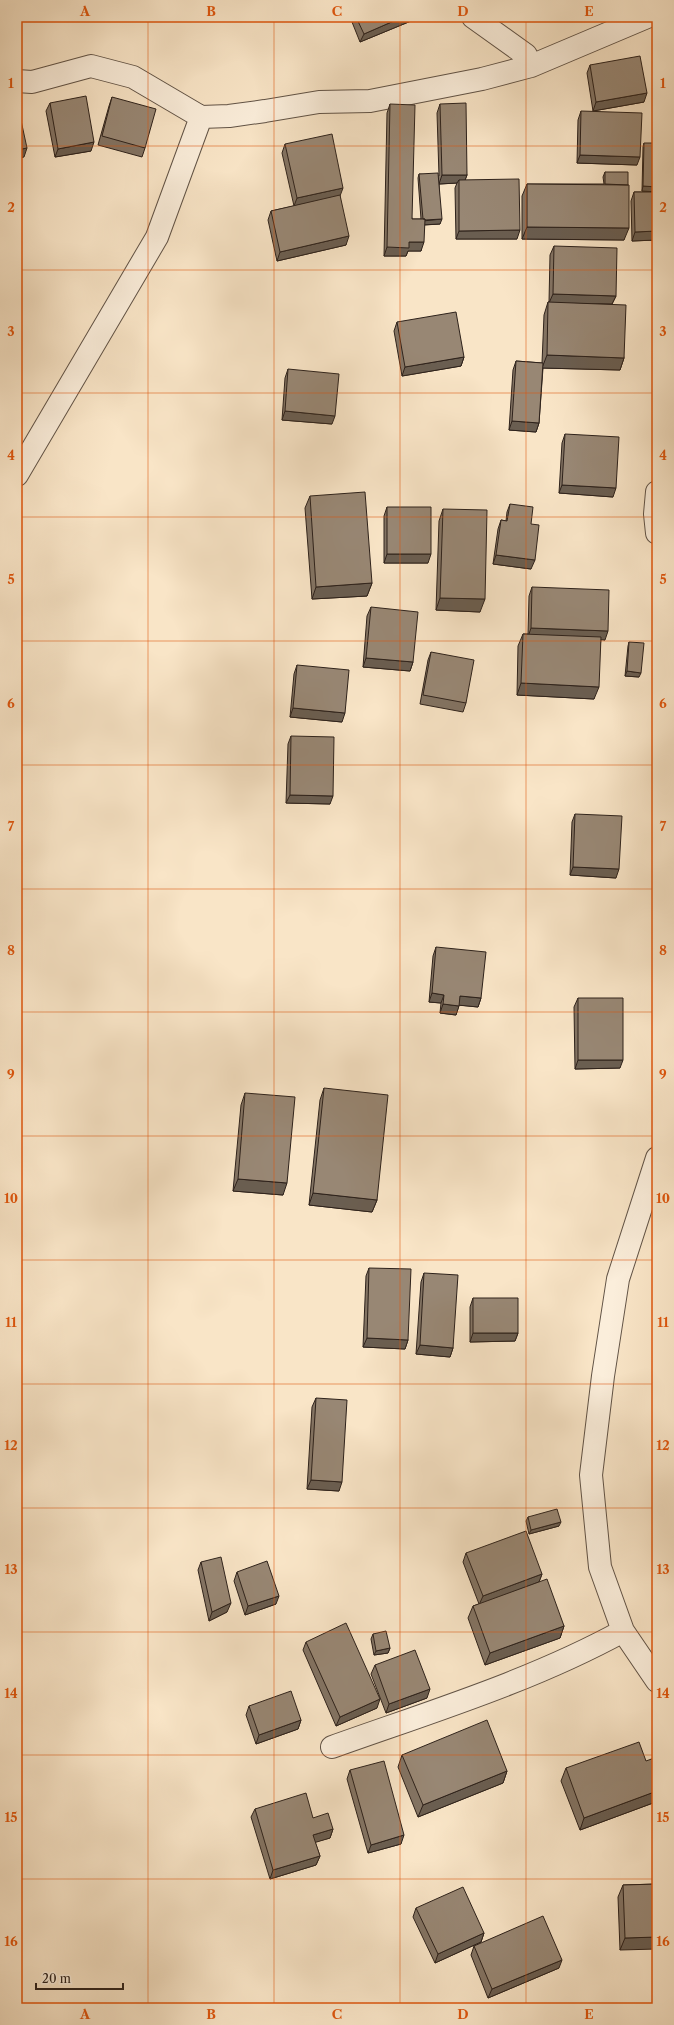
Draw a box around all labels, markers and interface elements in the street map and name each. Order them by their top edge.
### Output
text: A [79,3,91,19]
text: B [206,3,216,19]
text: C [332,3,342,19]
text: D [457,3,469,19]
text: E [584,3,594,19]
text: 1 [8,75,14,91]
text: 1 [660,75,666,91]
text: 2 [7,199,15,215]
text: 2 [659,199,667,215]
text: 3 [7,323,15,339]
text: 3 [659,323,667,339]
text: 4 [7,447,15,463]
text: 4 [659,447,667,463]
text: 5 [7,571,15,587]
text: 5 [659,571,667,587]
text: 6 [7,695,15,711]
text: 6 [659,695,667,711]
text: 7 [8,818,15,834]
text: 7 [660,818,667,834]
text: 8 [7,942,15,958]
text: 8 [659,942,667,958]
text: 9 [7,1066,15,1082]
text: 9 [659,1066,667,1082]
text: 10 [4,1190,18,1206]
text: 10 [656,1190,670,1206]
text: 11 [5,1314,17,1330]
text: 11 [657,1314,669,1330]
text: 12 [4,1437,18,1453]
text: 12 [656,1437,670,1453]
text: 13 [4,1561,18,1577]
text: 13 [656,1561,670,1577]
text: 14 [4,1685,18,1701]
text: 14 [656,1685,670,1701]
text: 15 [4,1809,18,1825]
text: 15 [656,1809,670,1825]
text: 16 [4,1933,18,1949]
text: 16 [656,1933,670,1949]
scale bar [36,1965,123,1991]
text: 20 m [42,1971,71,1986]
text: A [79,2006,91,2022]
text: B [206,2006,216,2022]
text: C [332,2006,342,2022]
text: D [457,2006,469,2022]
text: E [584,2006,594,2022]

